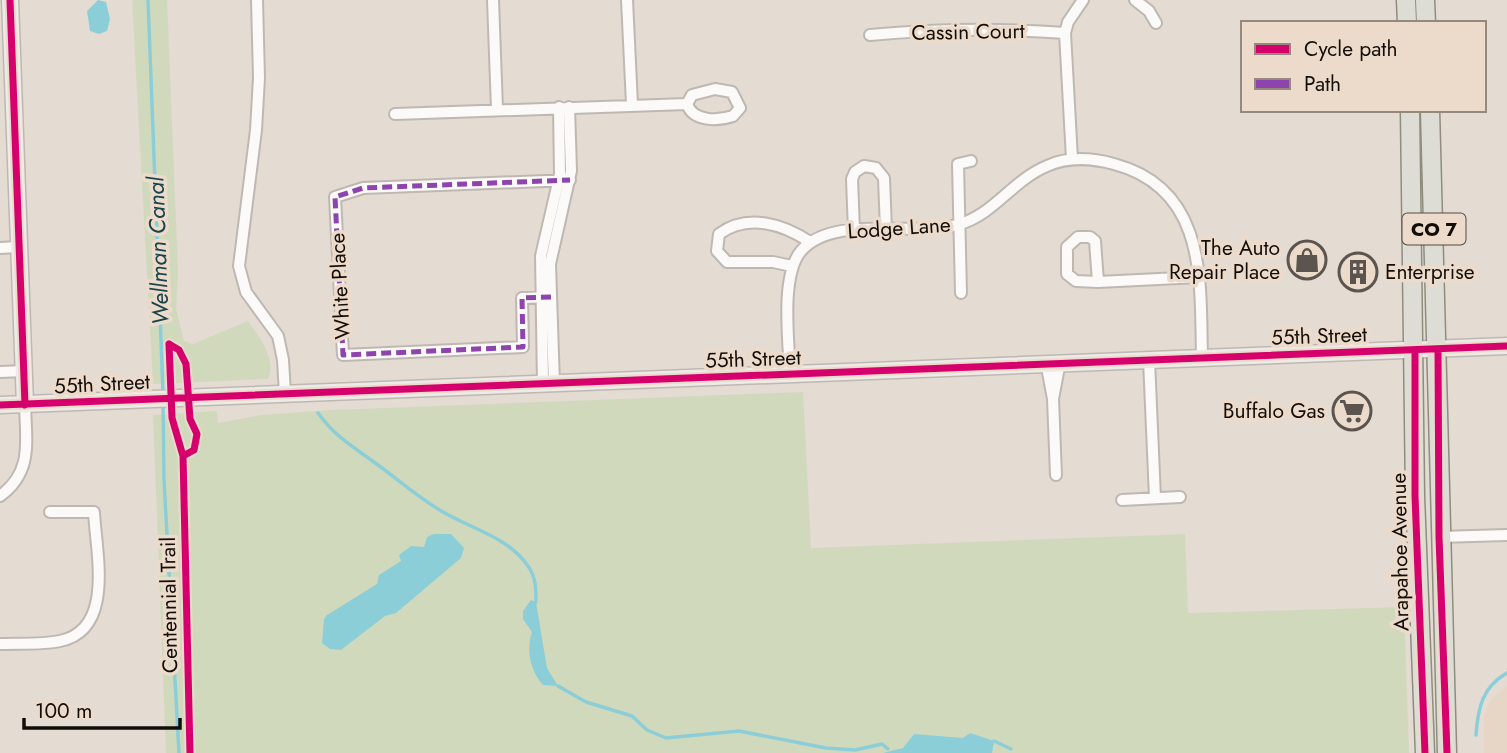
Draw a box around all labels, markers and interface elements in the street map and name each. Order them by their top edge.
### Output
street label: Cassin Court [911,16,1025,48]
legend [1241,21,1486,112]
text: Cycle path [1304,34,1397,64]
text: Path [1304,69,1341,99]
water label: Wellman Canal [138,175,178,326]
street label: Lodge Lane [846,209,952,247]
road number: CO 7 [1402,214,1466,244]
street label: White Place [322,232,358,340]
place label: The Auto Repair Place [1169,233,1280,287]
shop icon: The Auto Repair Place [1286,239,1328,281]
building icon: Enterprise [1337,251,1379,293]
place label: Enterprise [1385,257,1475,287]
street label: 55th Street [1270,319,1368,353]
street label: 55th Street [704,342,802,376]
street label: 55th Street [53,367,151,401]
supermarket icon: Buffalo Gas [1331,390,1373,432]
place label: Buffalo Gas [1223,396,1325,426]
street label: Arapahoe Avenue [1384,472,1416,631]
street label: Centennial Trail [153,536,185,674]
scale bar [24,686,180,730]
text: 100 m [35,696,92,726]

